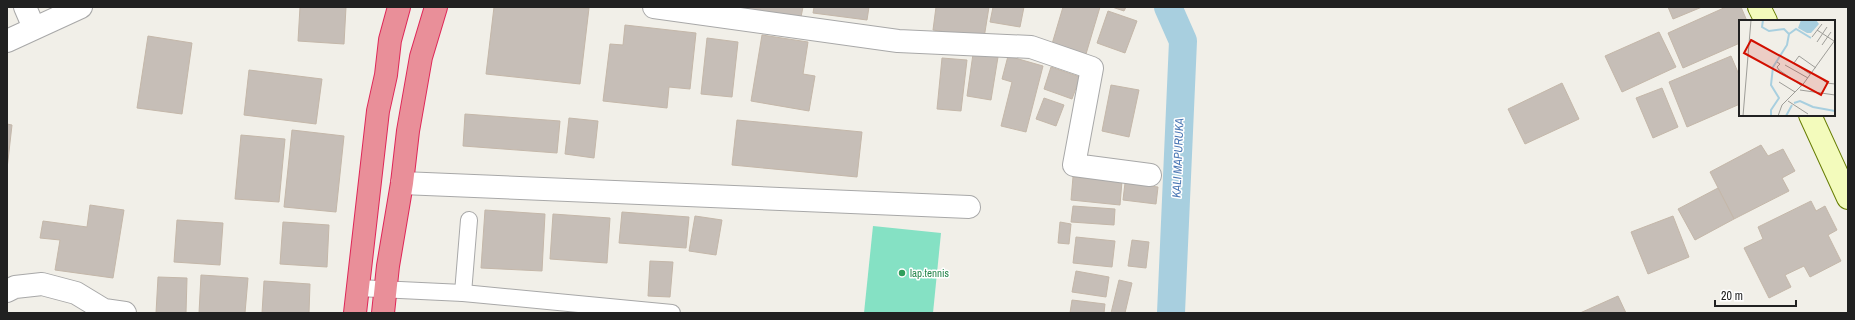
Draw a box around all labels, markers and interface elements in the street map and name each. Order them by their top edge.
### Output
inset map [1739,20,1835,116]
water label: KALI MAPURUKA [1169,117,1187,198]
place label: lap.tennis [910,266,950,280]
marker: lap.tennis [897,268,907,278]
scale bar [1715,282,1796,308]
text: 20 m [1721,288,1743,304]

